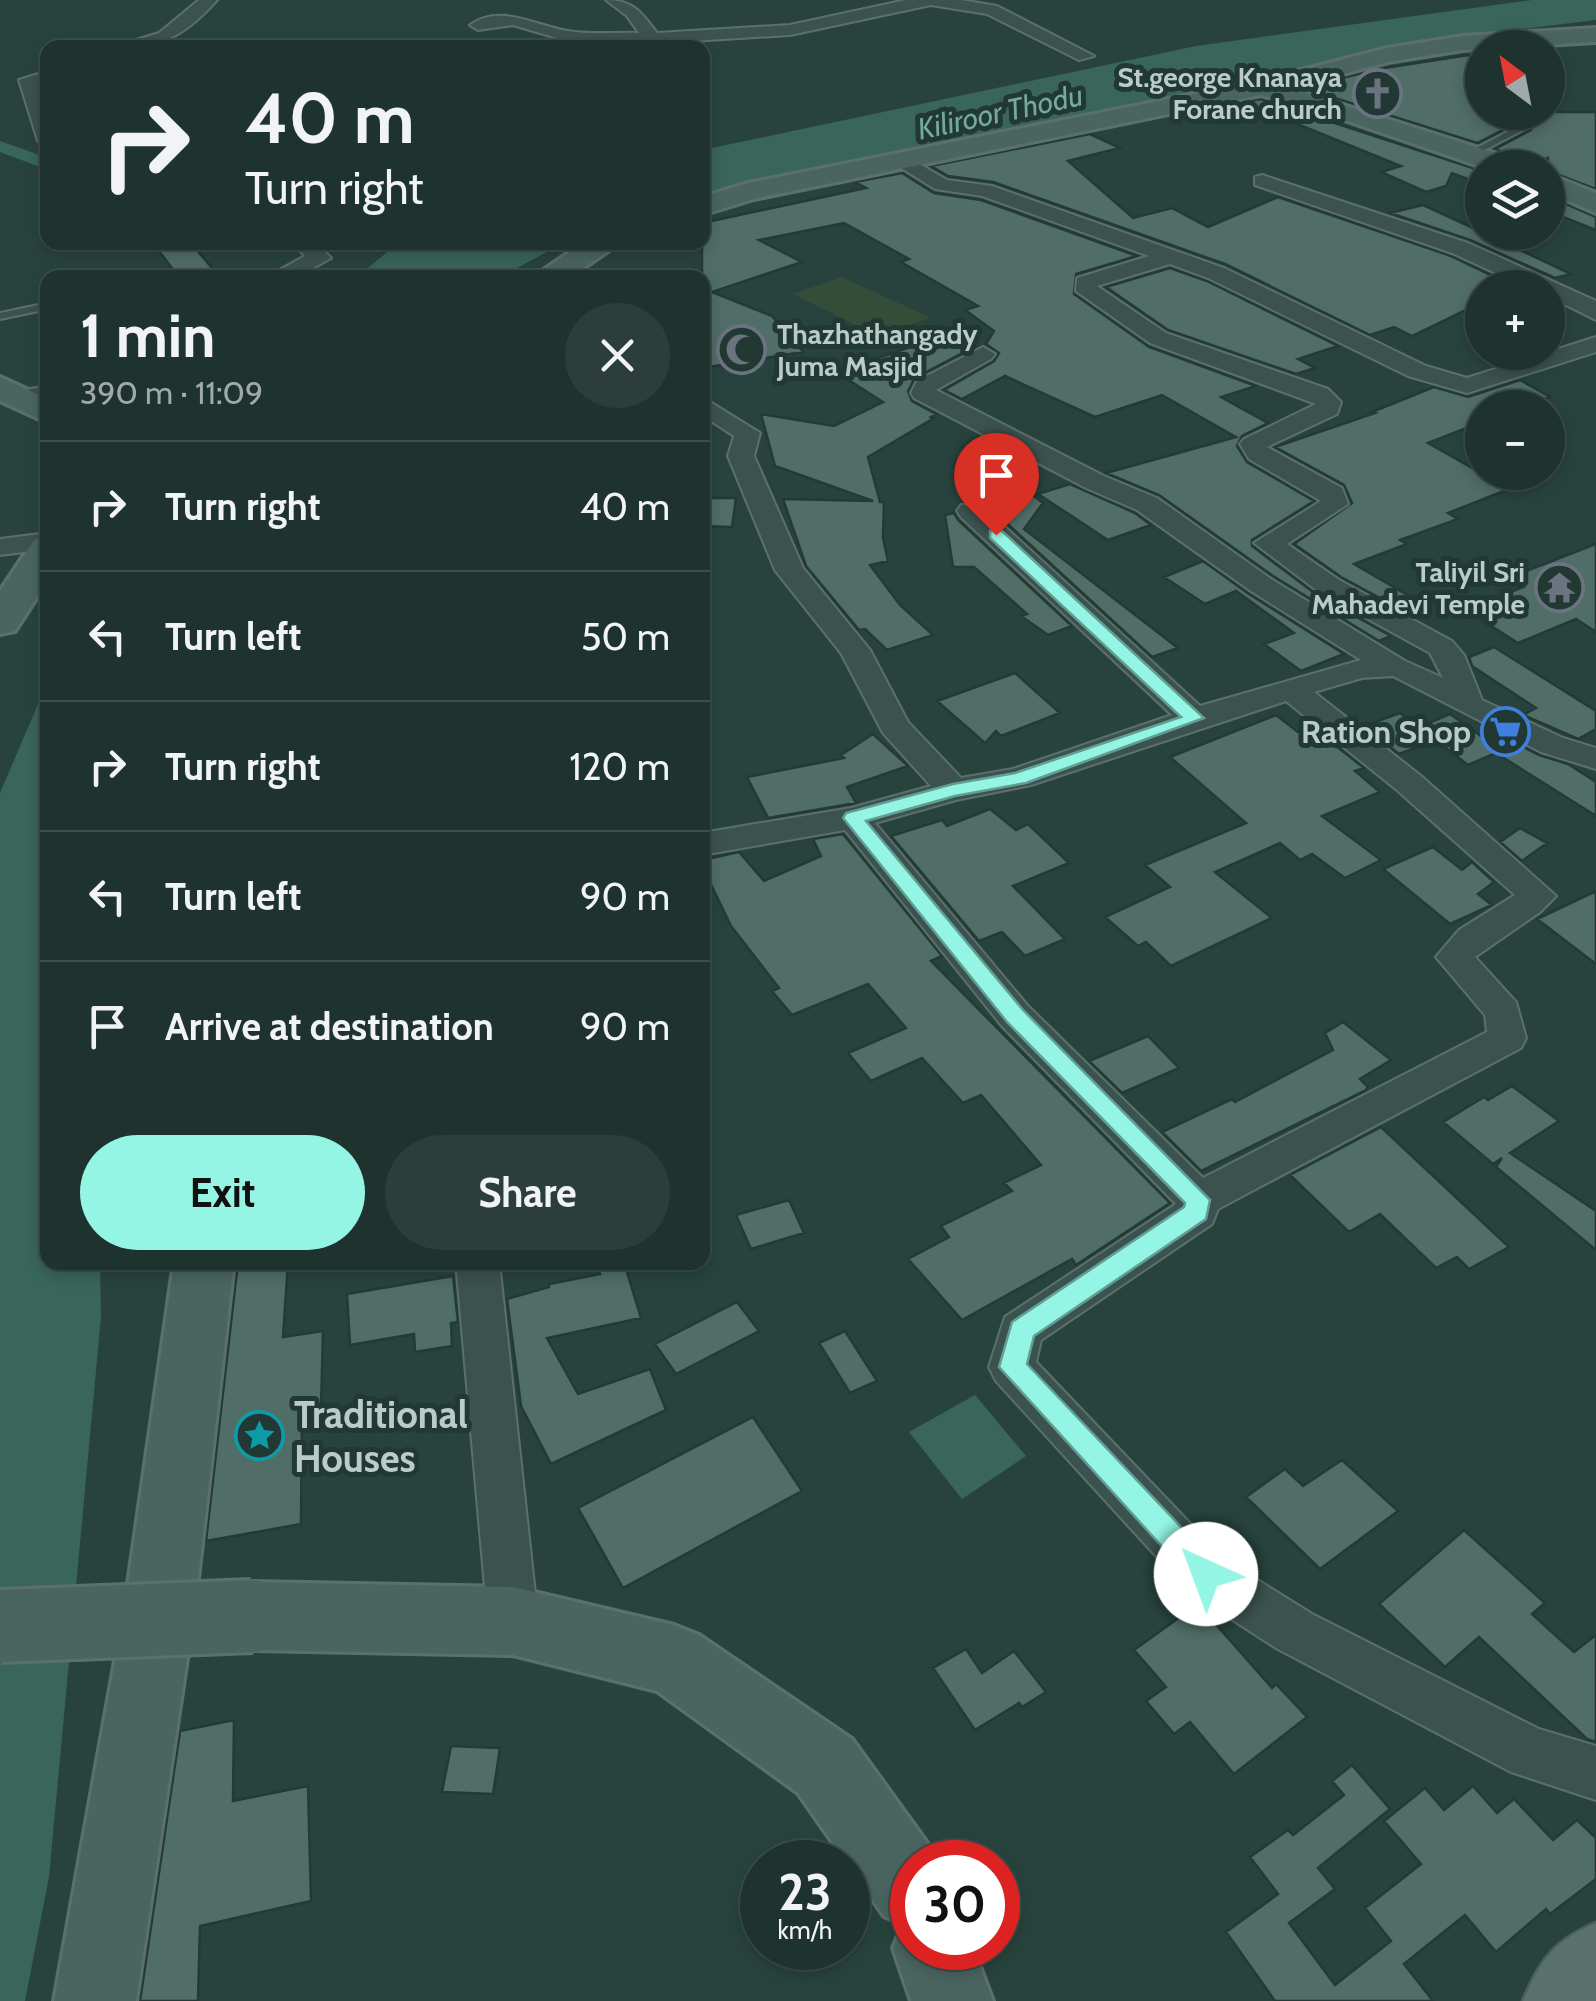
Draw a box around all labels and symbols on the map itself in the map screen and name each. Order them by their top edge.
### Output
north arrow [1465,30,1565,130]
place label: St.george Knanaya Forane church [1118,60,1342,126]
church icon: St.george Knanaya Forane church [1351,67,1403,119]
water label: Kiliroor Thodu [914,76,1086,148]
place label: Thazhathangady Juma Masjid [776,317,978,383]
mosque icon: Thazhathangady Juma Masjid [716,324,768,376]
pin [954,433,1039,536]
place label: Taliyil Sri Mahadevi Temple [1311,555,1525,621]
temple icon: Taliyil Sri Mahadevi Temple [1534,562,1586,614]
supermarket icon: Ration Shop [1480,705,1532,757]
place label: Ration Shop [1301,712,1471,751]
place label: Traditional Houses [294,1391,468,1482]
place icon: Traditional Houses [233,1410,285,1462]
position arrow [1154,1522,1258,1626]
speed limit sign: 30 [890,1840,1020,1970]

